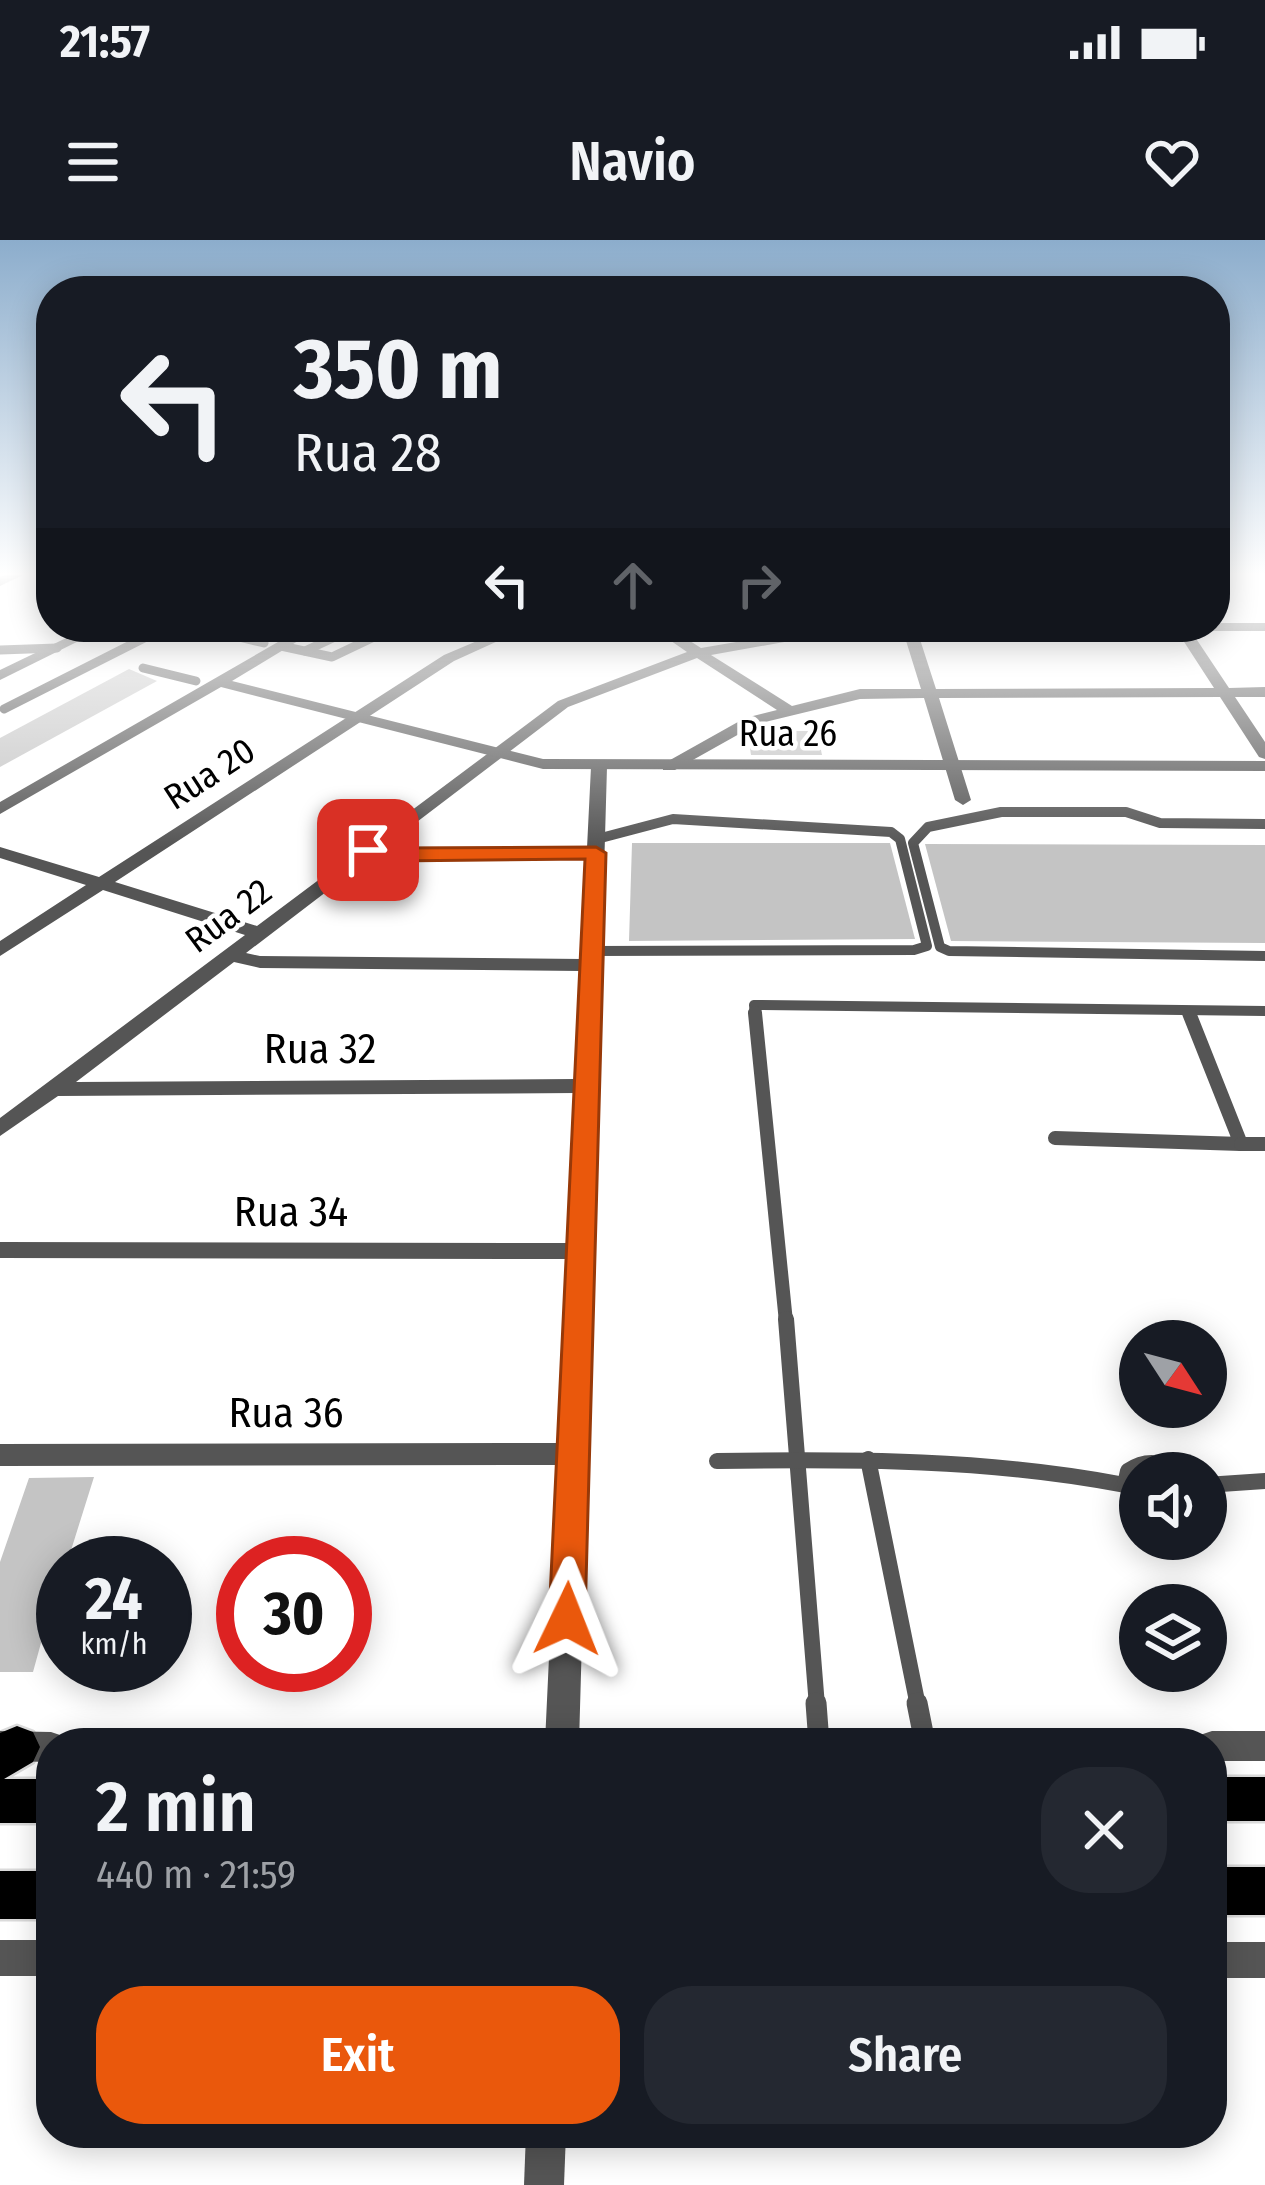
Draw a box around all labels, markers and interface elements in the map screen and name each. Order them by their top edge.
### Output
text: 21:57 [60,15,150,69]
icon: menu [60,129,126,195]
icon: heart [1139,129,1205,195]
text: Navio [569,130,696,194]
text: 350 m [294,319,502,420]
icon: left [96,324,252,480]
text: Rua 28 [294,421,442,485]
icon: left [474,552,540,618]
icon: ahead [600,552,666,618]
icon: right [726,552,792,618]
street label: Rua 26 [739,712,837,756]
street label: Rua 20 [156,728,263,819]
pin [317,799,419,901]
icon: arrive [335,817,401,883]
street label: Rua 22 [177,869,280,962]
street label: Rua 32 [264,1024,376,1074]
street label: Rua 34 [234,1187,348,1237]
north arrow [1119,1320,1227,1428]
map controls [1119,1320,1227,1692]
street label: Rua 36 [228,1388,344,1438]
button: sound [1119,1452,1227,1560]
speed limit sign: 30 [216,1536,372,1692]
position arrow [504,1556,630,1682]
text: 24 [85,1563,143,1635]
button: layers [1119,1584,1227,1692]
text: km/h [81,1626,147,1662]
text: 2 min [96,1764,256,1850]
button: close [1041,1767,1167,1893]
text: 440 m · 21:59 [96,1852,296,1898]
button: Exit [96,1986,620,2124]
button: Share [644,1986,1167,2124]

